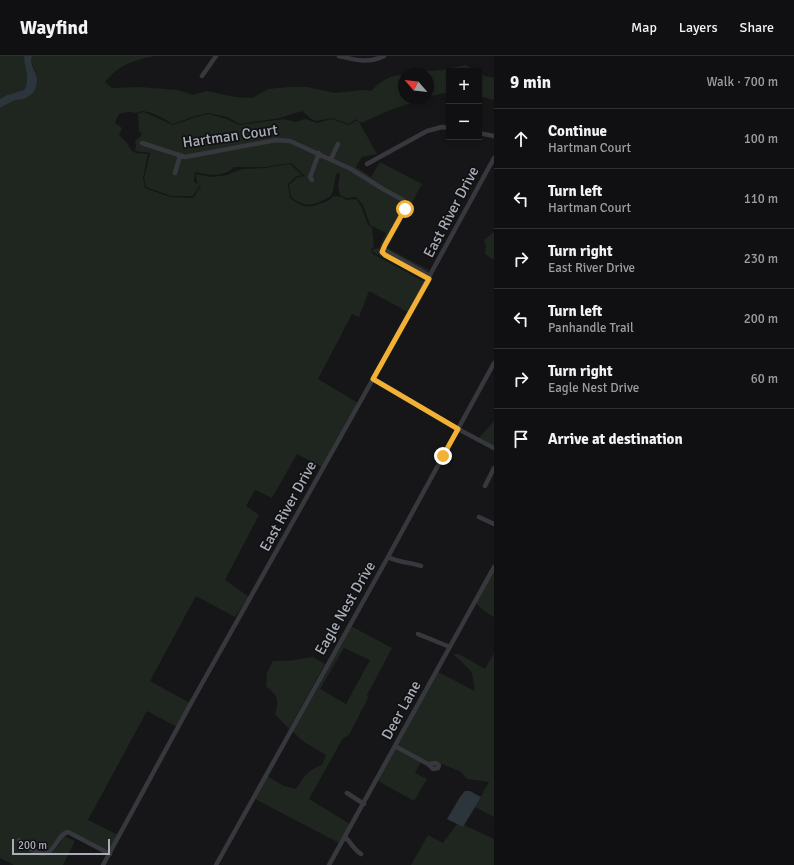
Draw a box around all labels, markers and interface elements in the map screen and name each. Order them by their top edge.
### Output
text: Wayfind [20,16,88,40]
text: Map [631,19,657,36]
text: Layers [679,19,718,36]
text: Share [740,19,774,36]
north arrow [398,68,434,104]
map controls [446,68,482,140]
button: + [446,68,482,104]
text: 9 min [510,72,551,93]
text: Walk · 700 m [707,74,778,90]
button: − [446,104,482,140]
street label: Hartman Court [181,120,279,152]
text: Continue [548,122,607,140]
icon: ahead [510,128,532,150]
text: 100 m [744,131,778,147]
text: Hartman Court [548,140,631,156]
street label: East River Drive [419,163,483,261]
text: Turn left [548,182,602,200]
icon: left [510,188,532,210]
text: 110 m [744,191,778,207]
route start [396,200,414,218]
text: Hartman Court [548,200,631,216]
text: Turn right [548,242,613,260]
icon: right [510,248,532,270]
text: 230 m [744,251,778,267]
text: East River Drive [548,260,635,276]
text: Turn left [548,302,602,320]
icon: left [510,308,532,330]
text: 200 m [744,311,778,327]
text: Panhandle Trail [548,320,634,336]
text: Turn right [548,362,613,380]
icon: right [510,368,532,390]
text: 60 m [751,371,778,387]
text: Eagle Nest Drive [548,380,639,396]
icon: arrive [510,428,532,450]
text: Arrive at destination [548,430,683,448]
route end [434,447,452,465]
street label: East River Drive [256,458,320,554]
street label: Eagle Nest Drive [311,558,379,658]
street label: Deer Lane [377,677,425,743]
scale bar [12,837,110,856]
text: 200 m [18,839,47,852]

